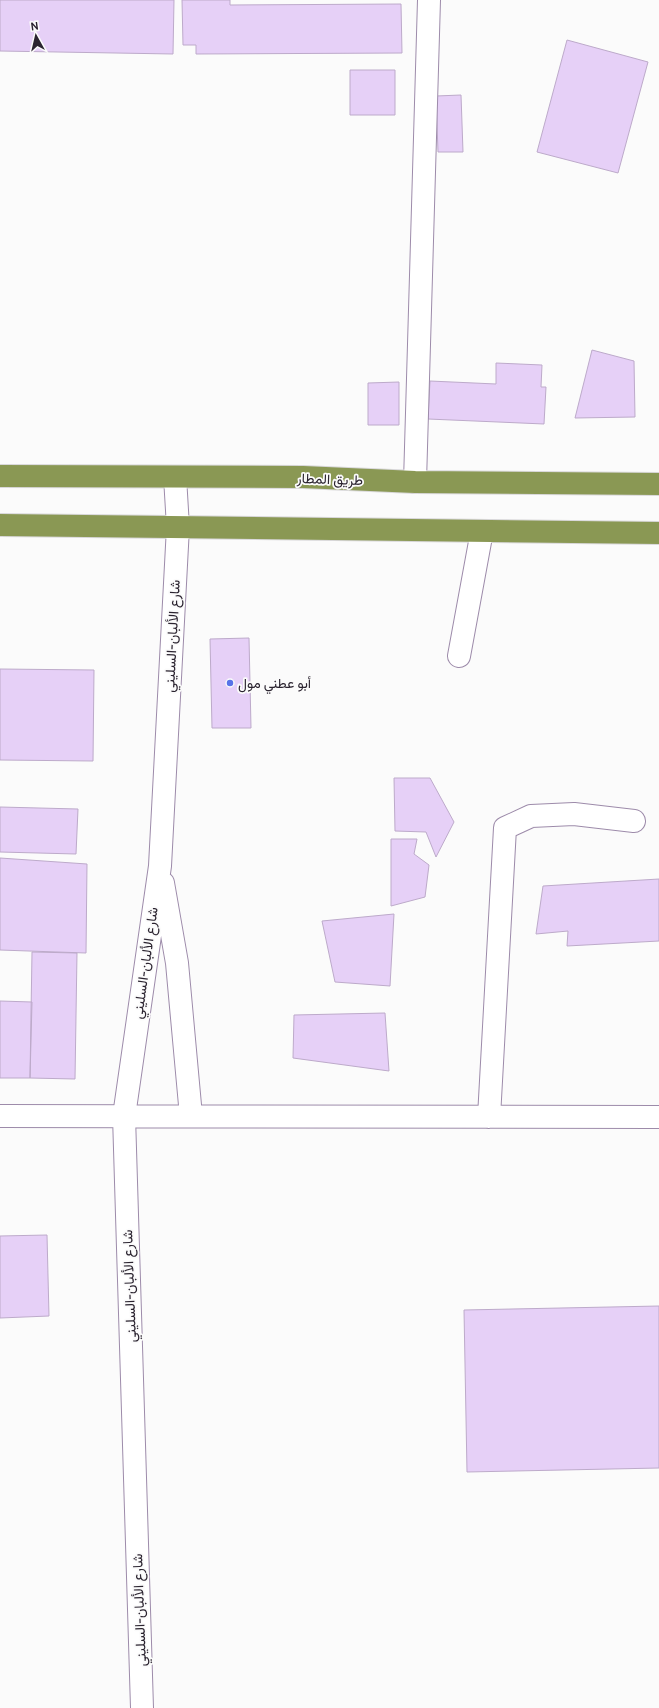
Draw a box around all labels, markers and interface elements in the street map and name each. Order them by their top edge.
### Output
north arrow [16,16,56,56]
text: N [30,19,39,34]
street label: طريق المطار [296,469,363,489]
street label: شارع الألبان-السليني [160,579,187,693]
place label: أبو عطني مول [238,674,311,695]
marker: أبو عطني مول [225,678,235,688]
street label: شارع الألبان-السليني [128,906,165,1021]
street label: شارع الألبان-السليني [118,1229,143,1343]
street label: شارع الألبان-السليني [128,1553,153,1667]

